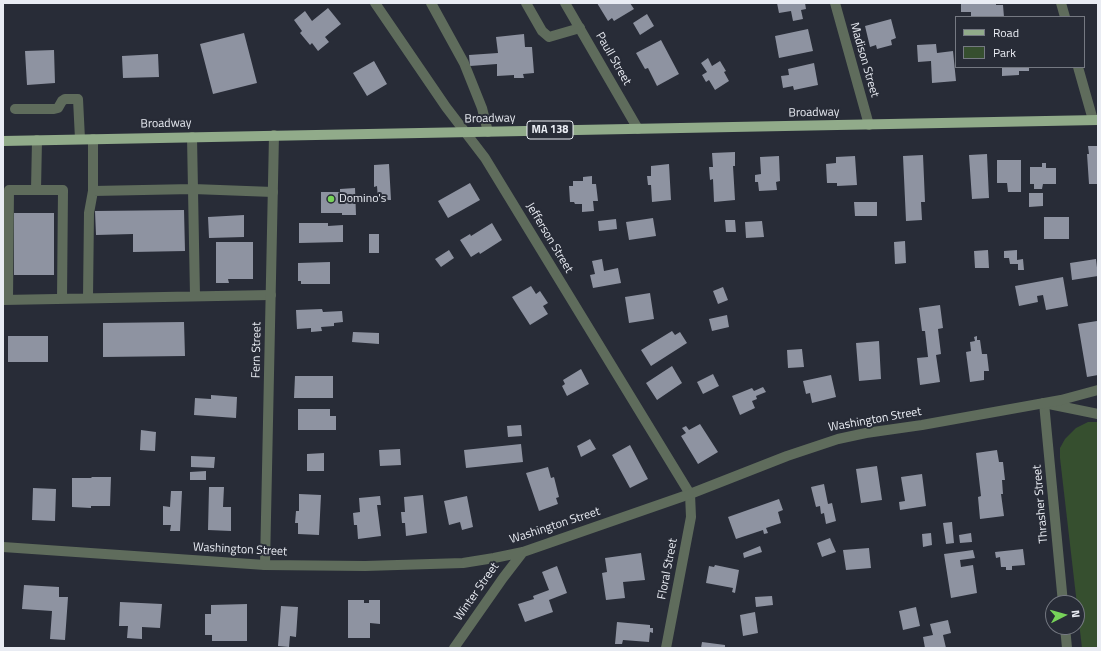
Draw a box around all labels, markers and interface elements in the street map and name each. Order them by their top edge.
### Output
legend [955,16,1085,68]
street label: Madison Street [846,21,882,99]
text: Road [993,23,1019,42]
street label: Paull Street [592,30,634,88]
text: Park [993,43,1016,62]
street label: Broadway [788,105,840,121]
street label: Broadway [464,111,516,127]
street label: Broadway [140,116,192,132]
road number: MA 138 [527,121,573,139]
place label: Domino's [339,192,386,206]
marker: Domino's [326,194,336,204]
street label: Jefferson Street [522,200,576,276]
street label: Fern Street [249,322,265,378]
street label: Washington Street [827,405,923,435]
street label: Thrasher Street [1030,464,1052,544]
street label: Washington Street [508,505,602,547]
street label: Floral Street [655,537,681,601]
street label: Washington Street [193,540,287,560]
street label: Winter Street [452,560,502,624]
north arrow [1045,595,1085,635]
text: N [1068,609,1084,618]

